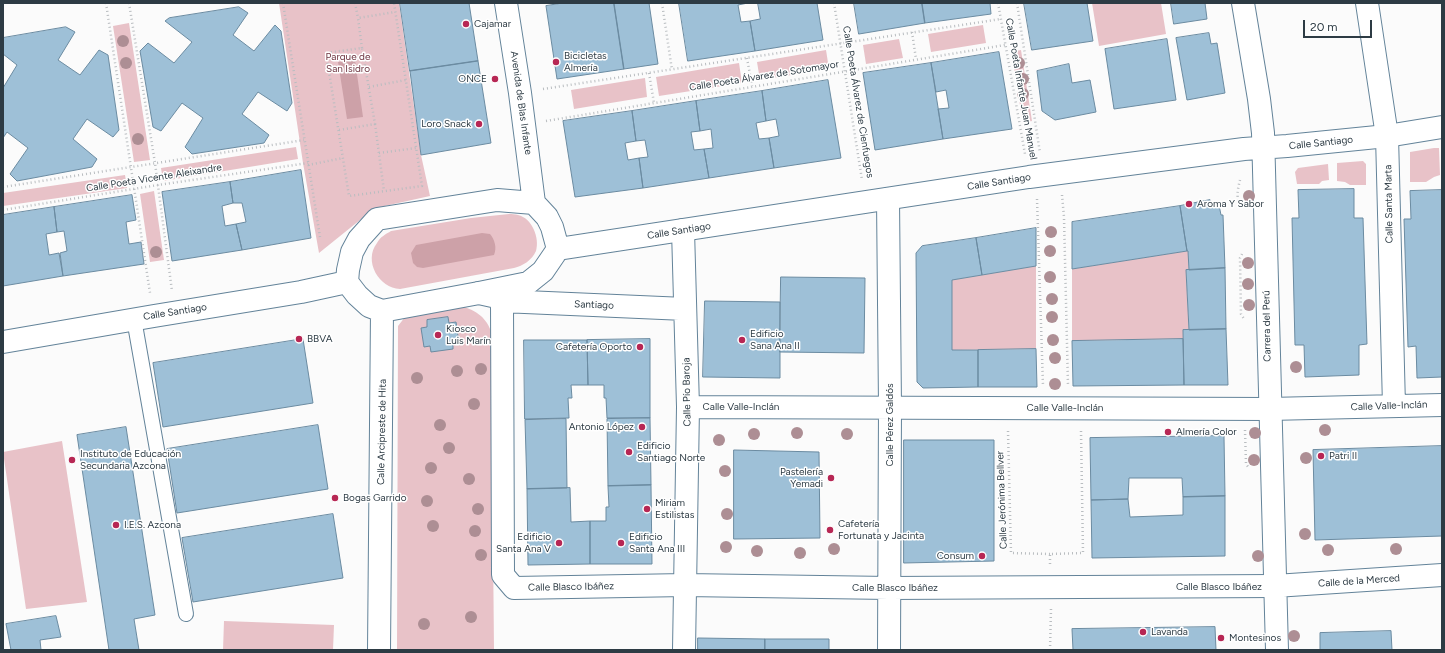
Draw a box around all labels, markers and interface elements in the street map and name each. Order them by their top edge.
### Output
scale bar [1305,12,1374,38]
street label: Calle Poeta Infante Juan Manuel [1003,17,1039,161]
place label: Cajamar [474,18,511,30]
marker: Cajamar [461,19,471,29]
text: 20 m [1310,20,1338,34]
street label: Calle Poeta Álvarez de Cienfuegos [840,25,876,179]
street label: Avenida de Blas Infante [508,50,534,156]
place label: Bicicletas Almería [564,50,607,74]
park label: Parque de San Isidro [326,51,370,74]
marker: Bicicletas Almería [551,57,561,67]
street label: Calle Poeta Álvarez de Sotomayor [688,58,840,94]
place label: ONCE [458,73,487,85]
marker: ONCE [490,74,500,84]
place label: Loro Snack [421,118,471,130]
marker: Loro Snack [474,119,484,129]
street label: Calle Santiago [1288,134,1354,152]
street label: Calle Poeta Vicente Aleixandre [85,161,223,195]
street label: Calle Santa Marta [1382,165,1396,243]
street label: Calle Santiago [966,171,1032,193]
place label: Aroma Y Sabor [1197,198,1264,210]
marker: Aroma Y Sabor [1184,199,1194,209]
street label: Calle Santiago [646,220,712,242]
street label: Carrera del Perú [1260,290,1274,362]
street label: Santiago [574,298,614,312]
street label: Calle Santiago [142,301,208,323]
place label: Kiosco Luis Marín [446,323,491,346]
place label: Edificio Sana Ana II [750,328,800,352]
marker: Kiosco Luis Marín [433,330,443,340]
place label: BBVA [307,333,332,345]
marker: BBVA [294,334,304,344]
marker: Edificio Sana Ana II [737,335,747,345]
place label: Cafetería Oporto [556,341,632,353]
marker: Cafetería Oporto [635,342,645,352]
street label: Calle Pío Baroja [680,357,694,427]
street label: Calle Arcipreste de Hita [375,379,389,485]
street label: Calle Pérez Galdós [884,383,896,467]
street label: Calle Valle-Inclán [1350,399,1428,413]
street label: Calle Valle-Inclán [703,401,779,413]
street label: Calle Valle-Inclán [1027,402,1103,414]
place label: Antonio López [569,421,634,433]
marker: Antonio López [637,422,647,432]
place label: Almería Color [1176,426,1237,438]
marker: Almería Color [1163,427,1173,437]
place label: Edificio Santiago Norte [637,440,705,464]
marker: Edificio Santiago Norte [624,447,634,457]
place label: Instituto de Educación Secundaria Azcona [80,448,181,472]
place label: Patri II [1329,450,1357,462]
street label: Calle Jerónima Bellver [994,451,1010,549]
marker: Patri II [1316,451,1326,461]
marker: Instituto de Educación Secundaria Azcona [67,455,77,465]
place label: Pastelería Yemadi [780,466,823,490]
marker: Pastelería Yemadi [826,473,836,483]
place label: Bogas Garrido [343,492,406,504]
marker: Bogas Garrido [330,493,340,503]
place label: Miriam Estilistas [655,497,694,520]
marker: Miriam Estilistas [642,504,652,514]
place label: Cafetería Fortunata y Jacinta [838,518,924,542]
place label: I.E.S. Azcona [124,519,181,531]
marker: I.E.S. Azcona [111,520,121,530]
marker: Cafetería Fortunata y Jacinta [825,525,835,535]
place label: Edificio Santa Ana V [496,531,551,554]
place label: Edificio Santa Ana III [629,531,685,554]
marker: Edificio Santa Ana V [554,538,564,548]
marker: Edificio Santa Ana III [616,538,626,548]
place label: Consum [937,550,974,562]
marker: Consum [977,551,987,561]
street label: Calle de la Merced [1318,572,1400,590]
street label: Calle Blasco Ibáñez [528,580,614,594]
street label: Calle Blasco Ibáñez [1176,581,1262,593]
street label: Calle Blasco Ibáñez [852,582,938,594]
place label: Lavanda [1151,626,1188,638]
marker: Lavanda [1138,627,1148,637]
place label: Montesinos [1229,632,1281,644]
marker: Montesinos [1216,633,1226,643]

